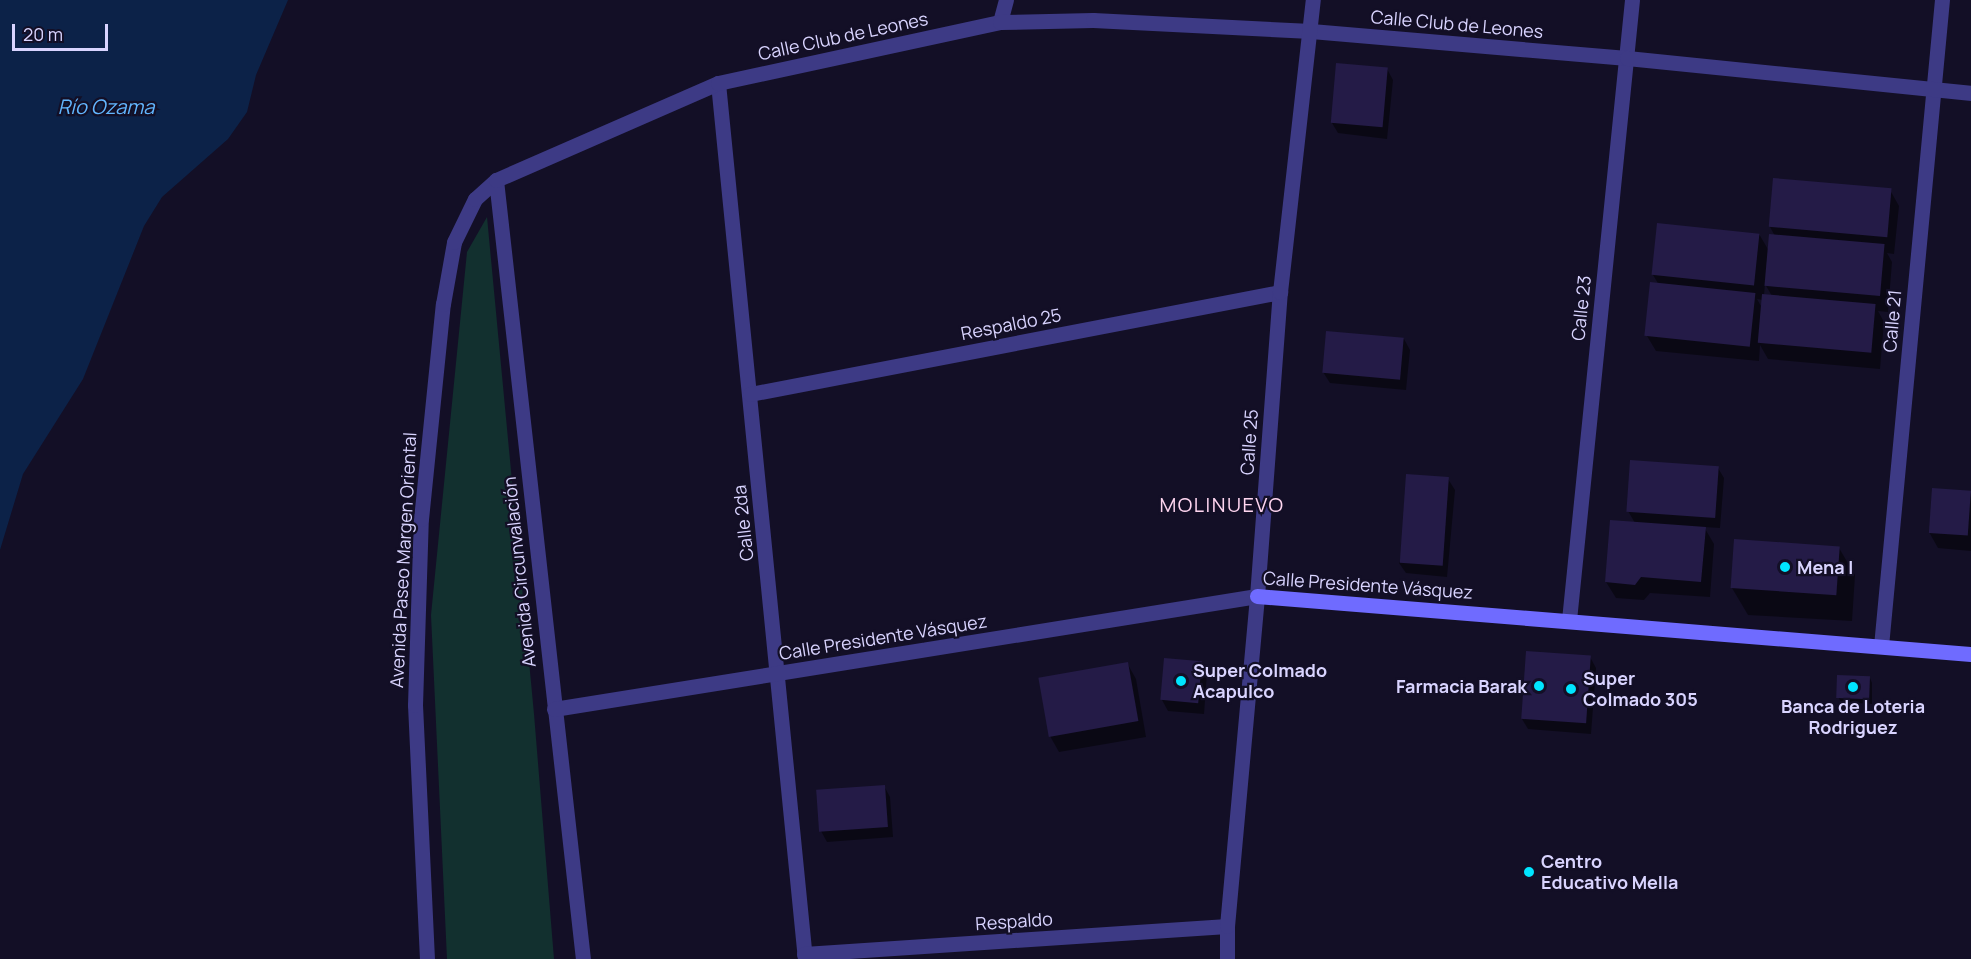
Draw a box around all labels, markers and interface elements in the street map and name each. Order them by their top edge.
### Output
street label: Calle Club de Leones [1370,6,1544,42]
street label: Calle Club de Leones [756,7,930,65]
scale bar [15,12,111,50]
text: 20 m [23,22,63,46]
water label: Río Ozama [58,94,154,118]
street label: Calle 23 [1567,274,1595,342]
street label: Calle 21 [1879,289,1905,353]
street label: Respaldo 25 [959,304,1063,344]
street label: Calle 25 [1236,408,1262,476]
street label: Avenida Paseo Margen Oriental [386,432,420,688]
street label: Avenida Circunvalación [498,476,540,668]
street label: Calle 2da [728,484,758,562]
district label: MOLINUEVO [1160,492,1284,516]
place label: Mena I [1797,556,1853,578]
marker: Mena I [1778,560,1792,574]
street label: Calle Presidente Vásquez [1262,567,1474,603]
street label: Calle Presidente Vásquez [777,610,989,664]
place label: Super Colmado Acapulco [1193,660,1327,702]
place label: Super Colmado 305 [1583,668,1698,710]
marker: Super Colmado Acapulco [1174,674,1188,688]
place label: Farmacia Barak [1396,675,1527,697]
marker: Farmacia Barak [1532,679,1546,693]
marker: Banca de Loteria Rodriguez [1846,680,1860,694]
marker: Super Colmado 305 [1564,682,1578,696]
place label: Banca de Loteria Rodriguez [1781,696,1925,738]
place label: Centro Educativo Mella [1541,851,1678,894]
marker: Centro Educativo Mella [1522,865,1536,879]
street label: Respaldo [975,908,1053,934]

